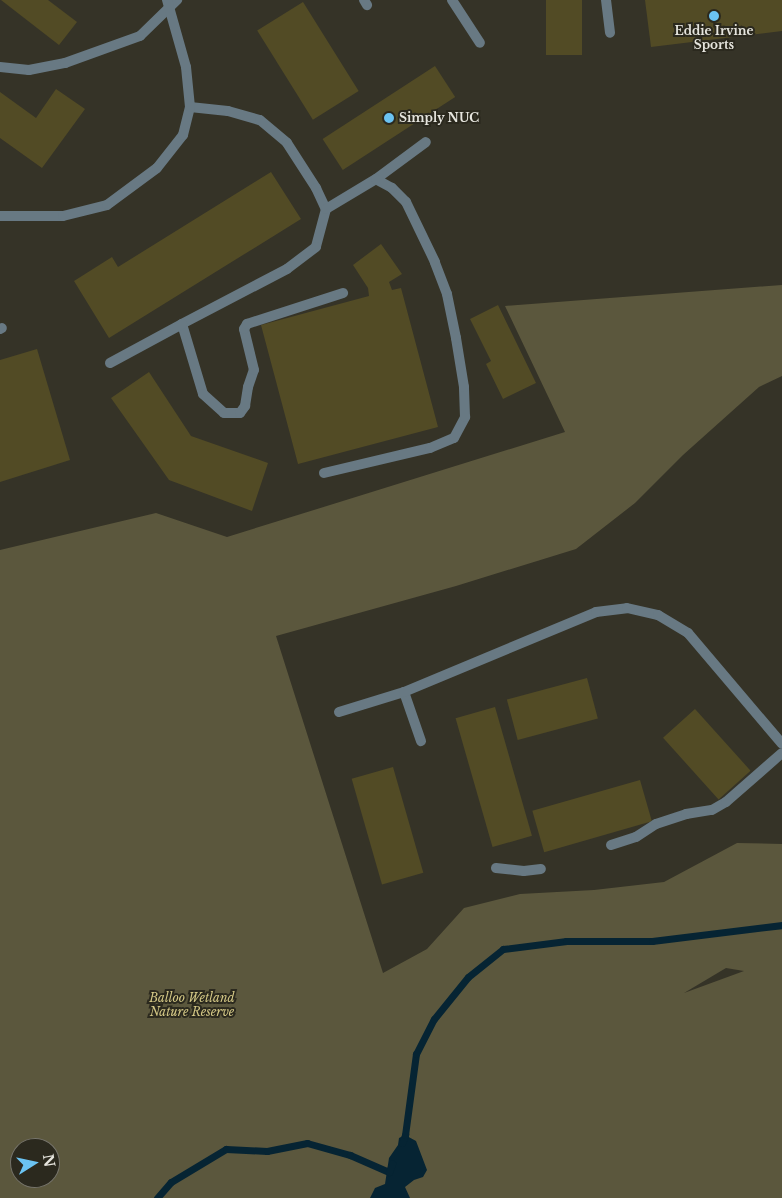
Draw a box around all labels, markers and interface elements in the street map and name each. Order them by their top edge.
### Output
marker: Eddie Irvine Sports [708,10,720,22]
place label: Eddie Irvine Sports [674,24,754,52]
place label: Simply NUC [399,111,480,125]
marker: Simply NUC [383,112,395,124]
park label: Balloo Wetland Nature Reserve [149,991,235,1019]
north arrow [10,1138,60,1188]
text: N [39,1153,59,1169]

